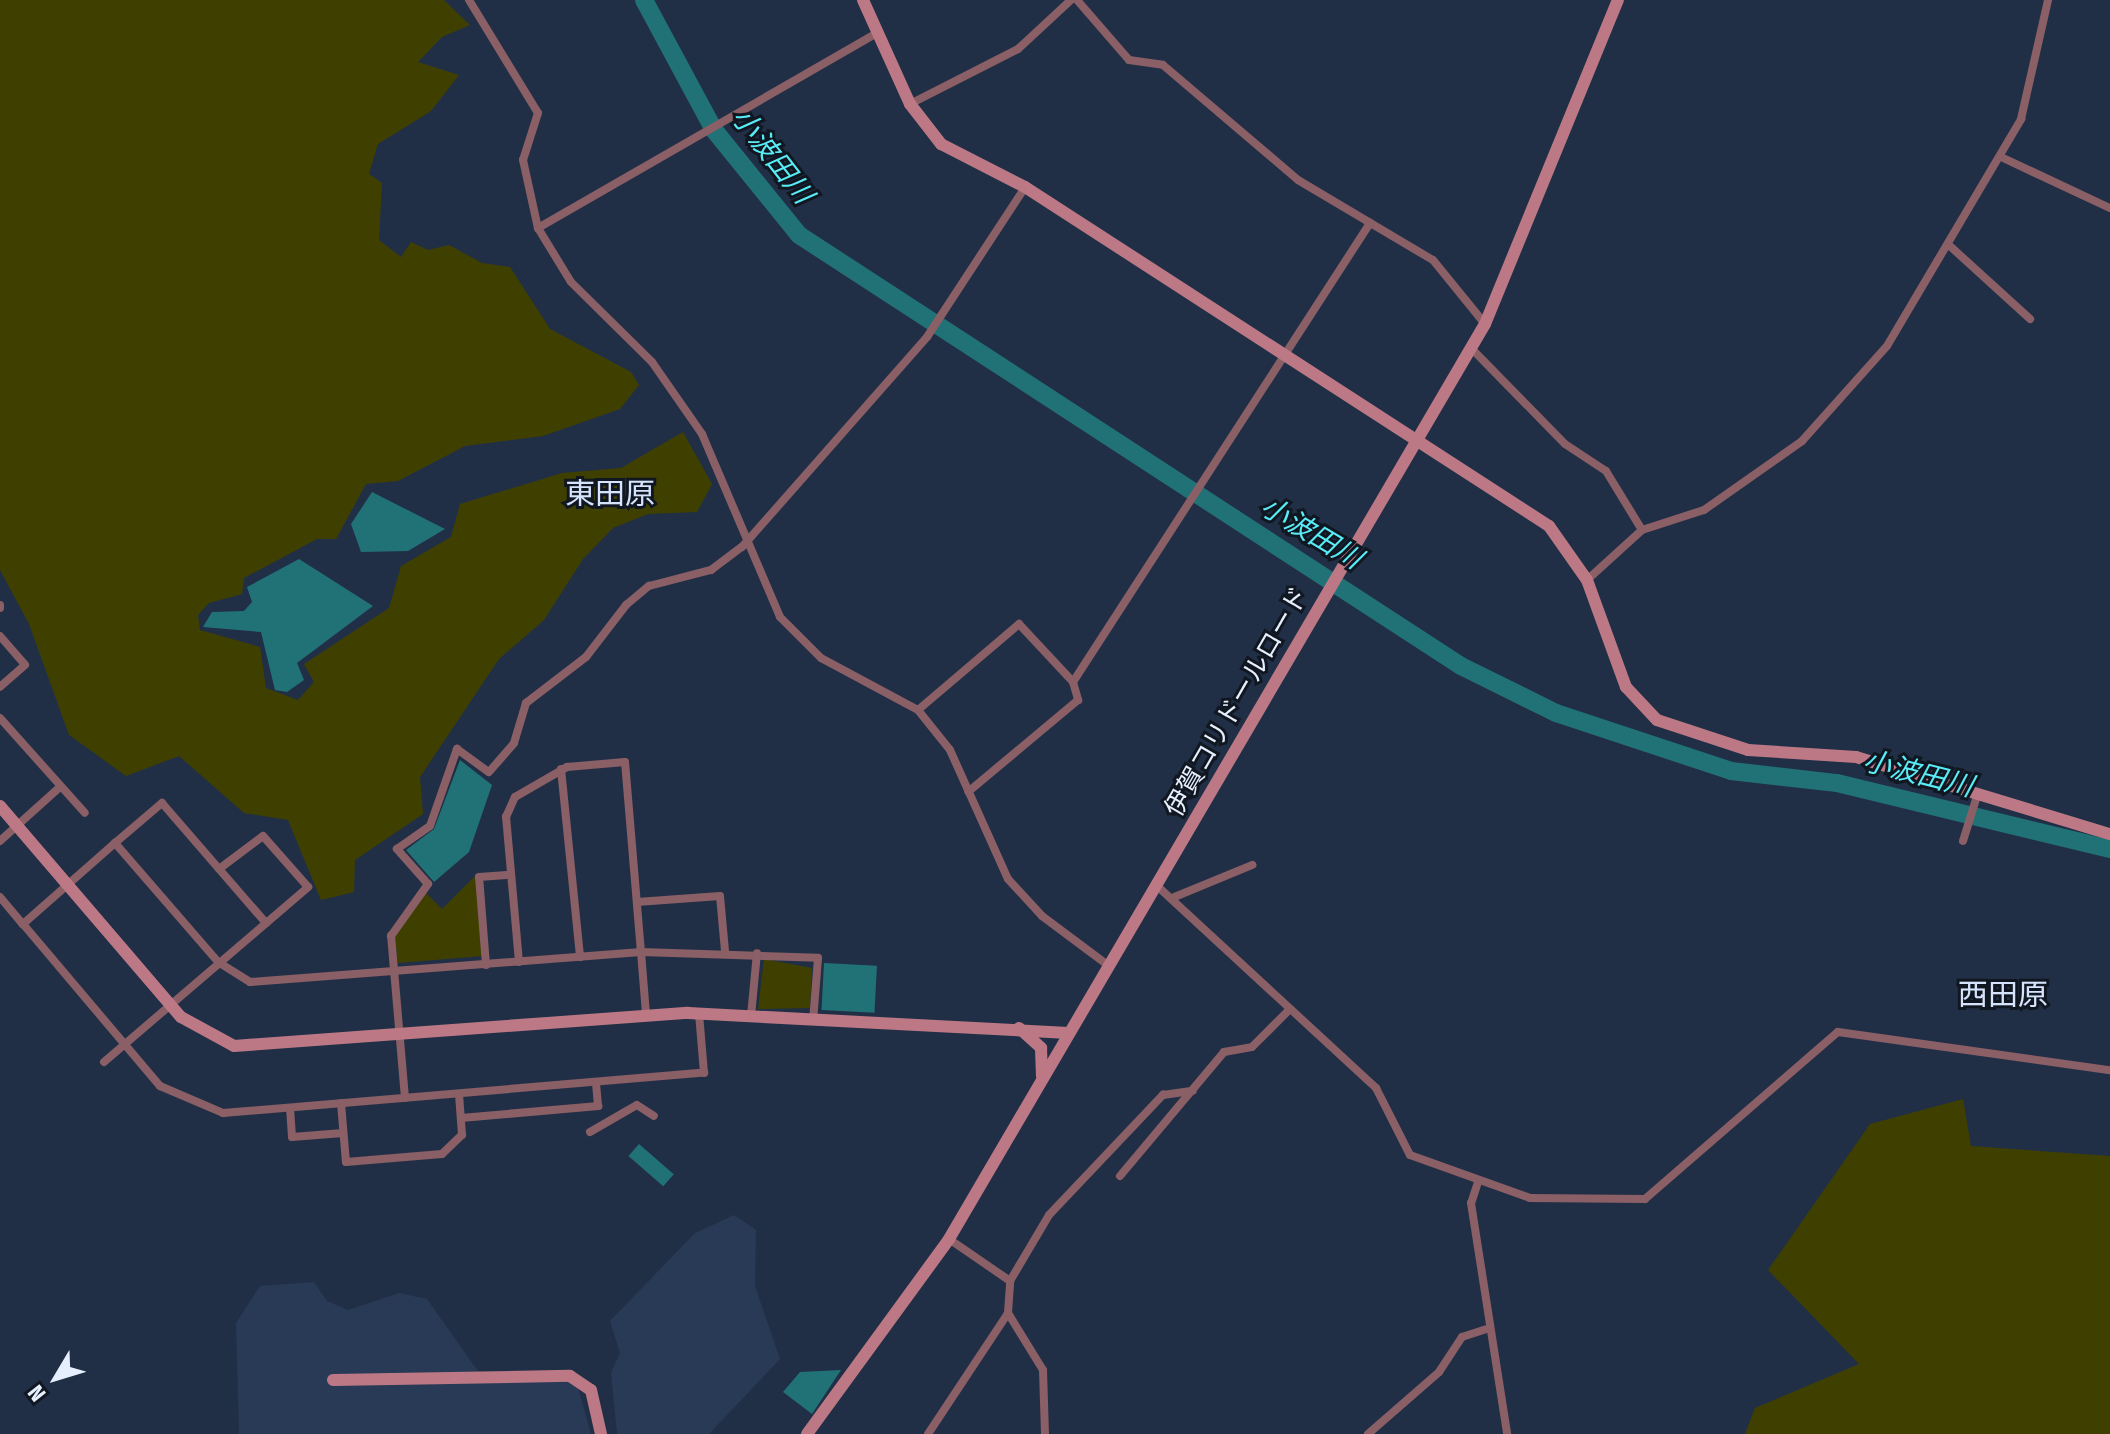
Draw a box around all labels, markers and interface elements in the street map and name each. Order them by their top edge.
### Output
water label: 小波田川 [724,102,820,210]
district label: 東田原 [565,476,655,512]
water label: 小波田川 [1254,490,1368,576]
street label: 伊賀コリドールロード [1158,582,1316,822]
water label: 小波田川 [1860,744,1976,804]
district label: 西田原 [1958,977,2048,1013]
north arrow [16,1338,96,1418]
text: N [22,1380,51,1407]

